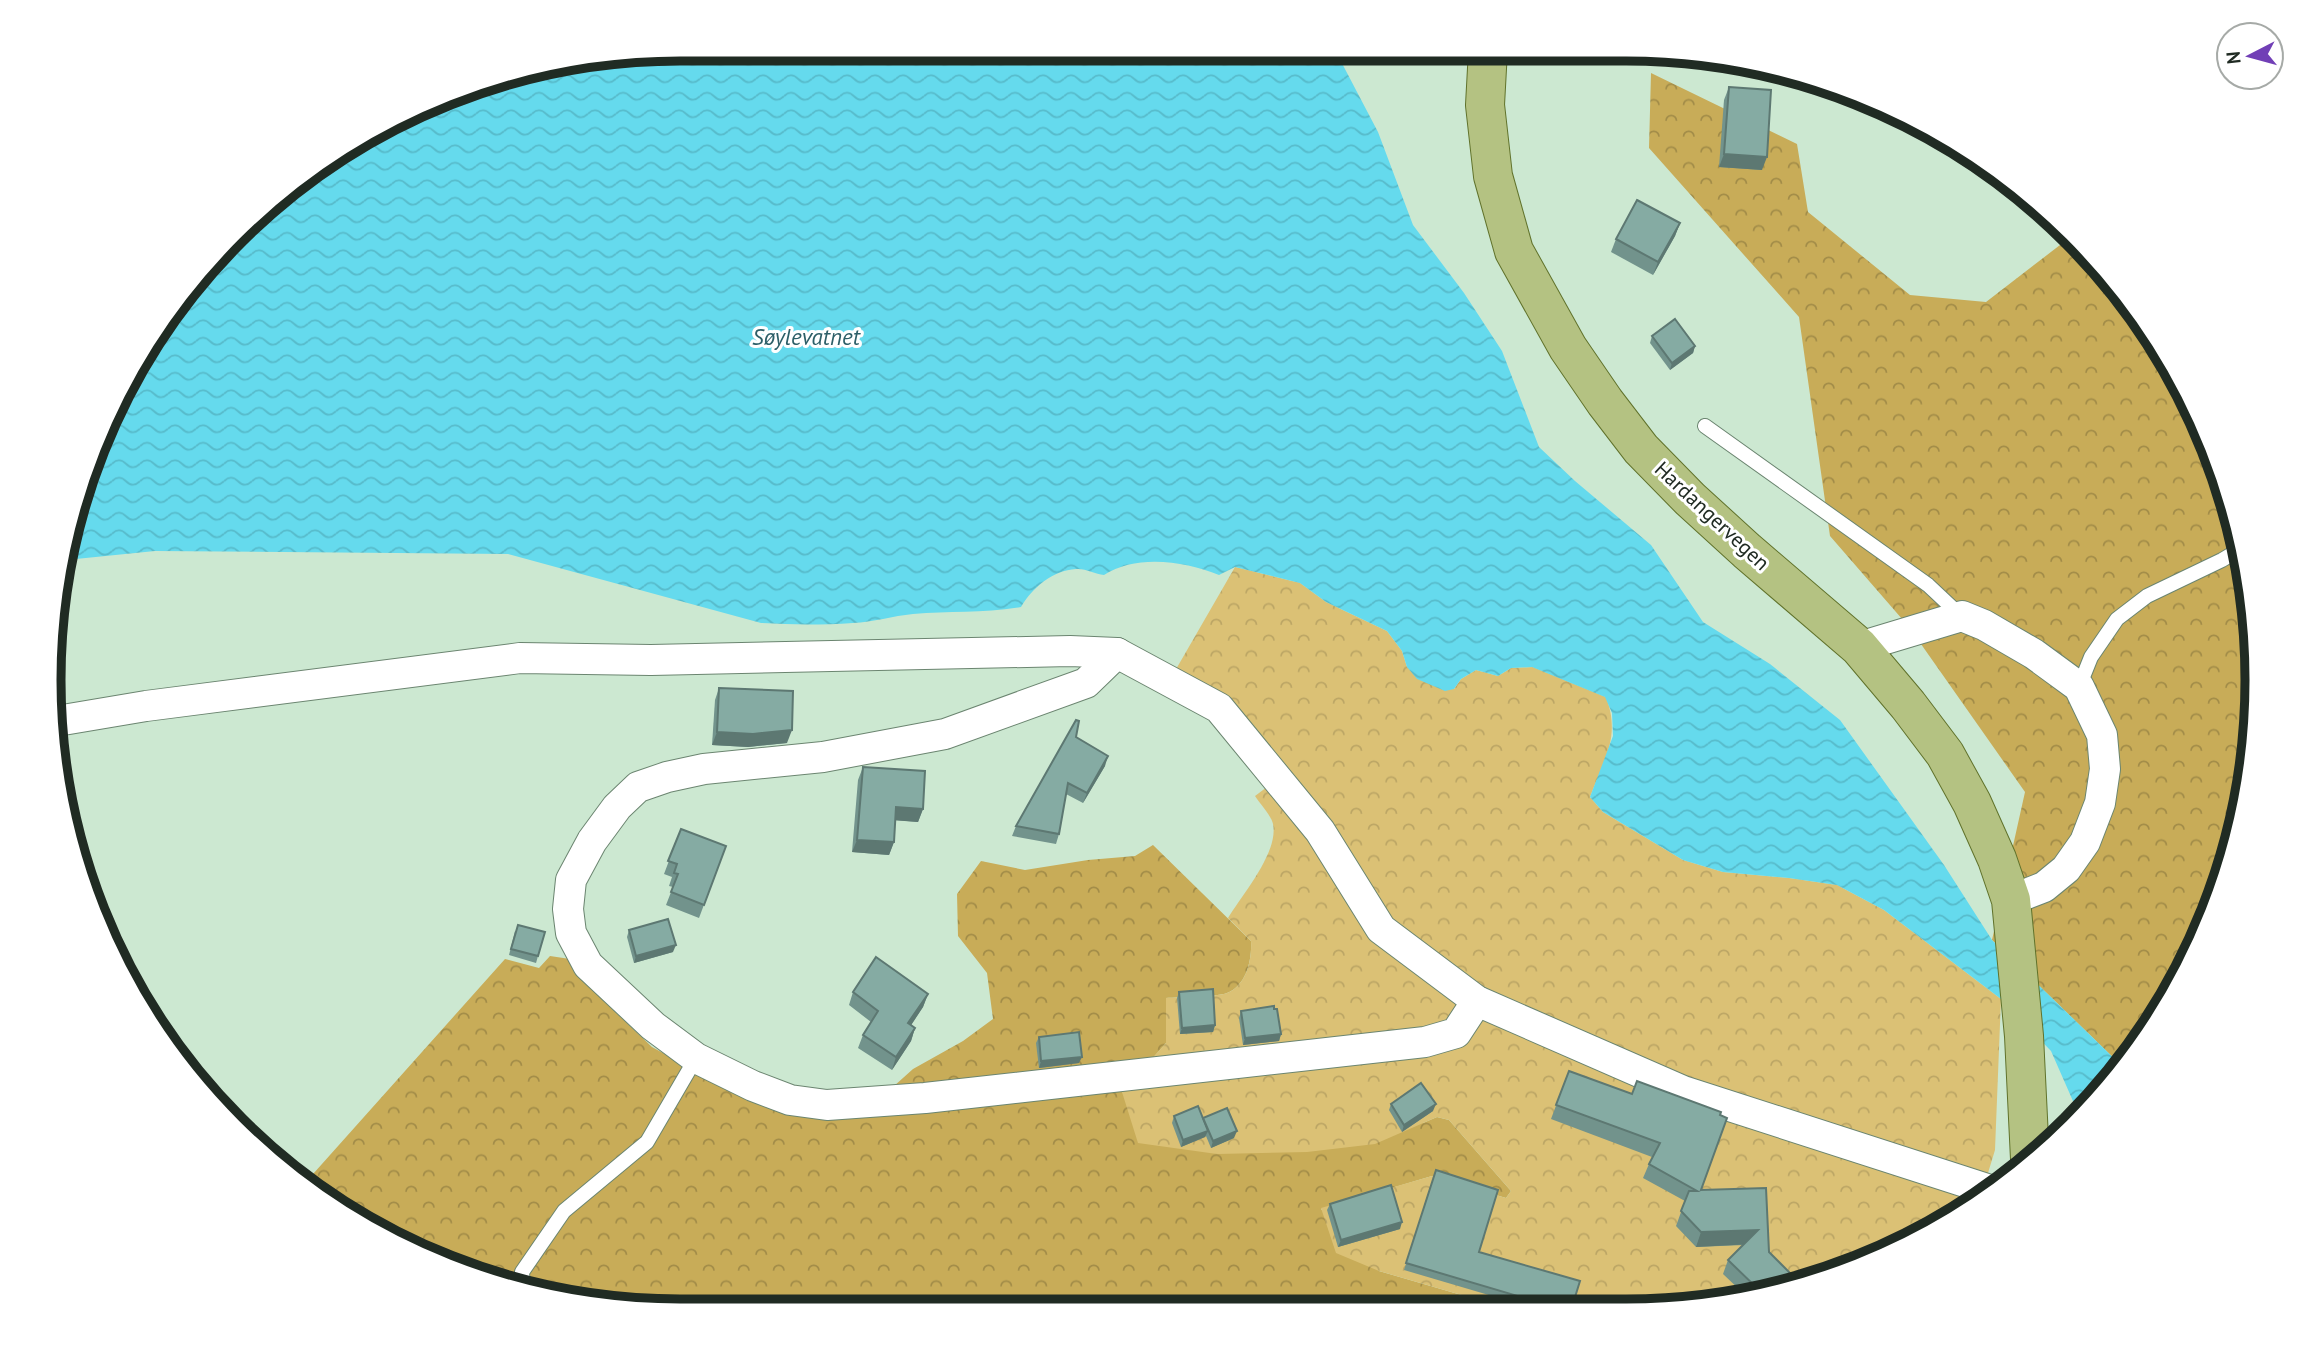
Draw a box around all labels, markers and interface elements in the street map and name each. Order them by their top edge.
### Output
north arrow [2215,21,2285,91]
text: N [2221,50,2246,65]
water label: Søylevatnet [752,322,862,351]
street label: Hardangervegen [1649,455,1776,576]

